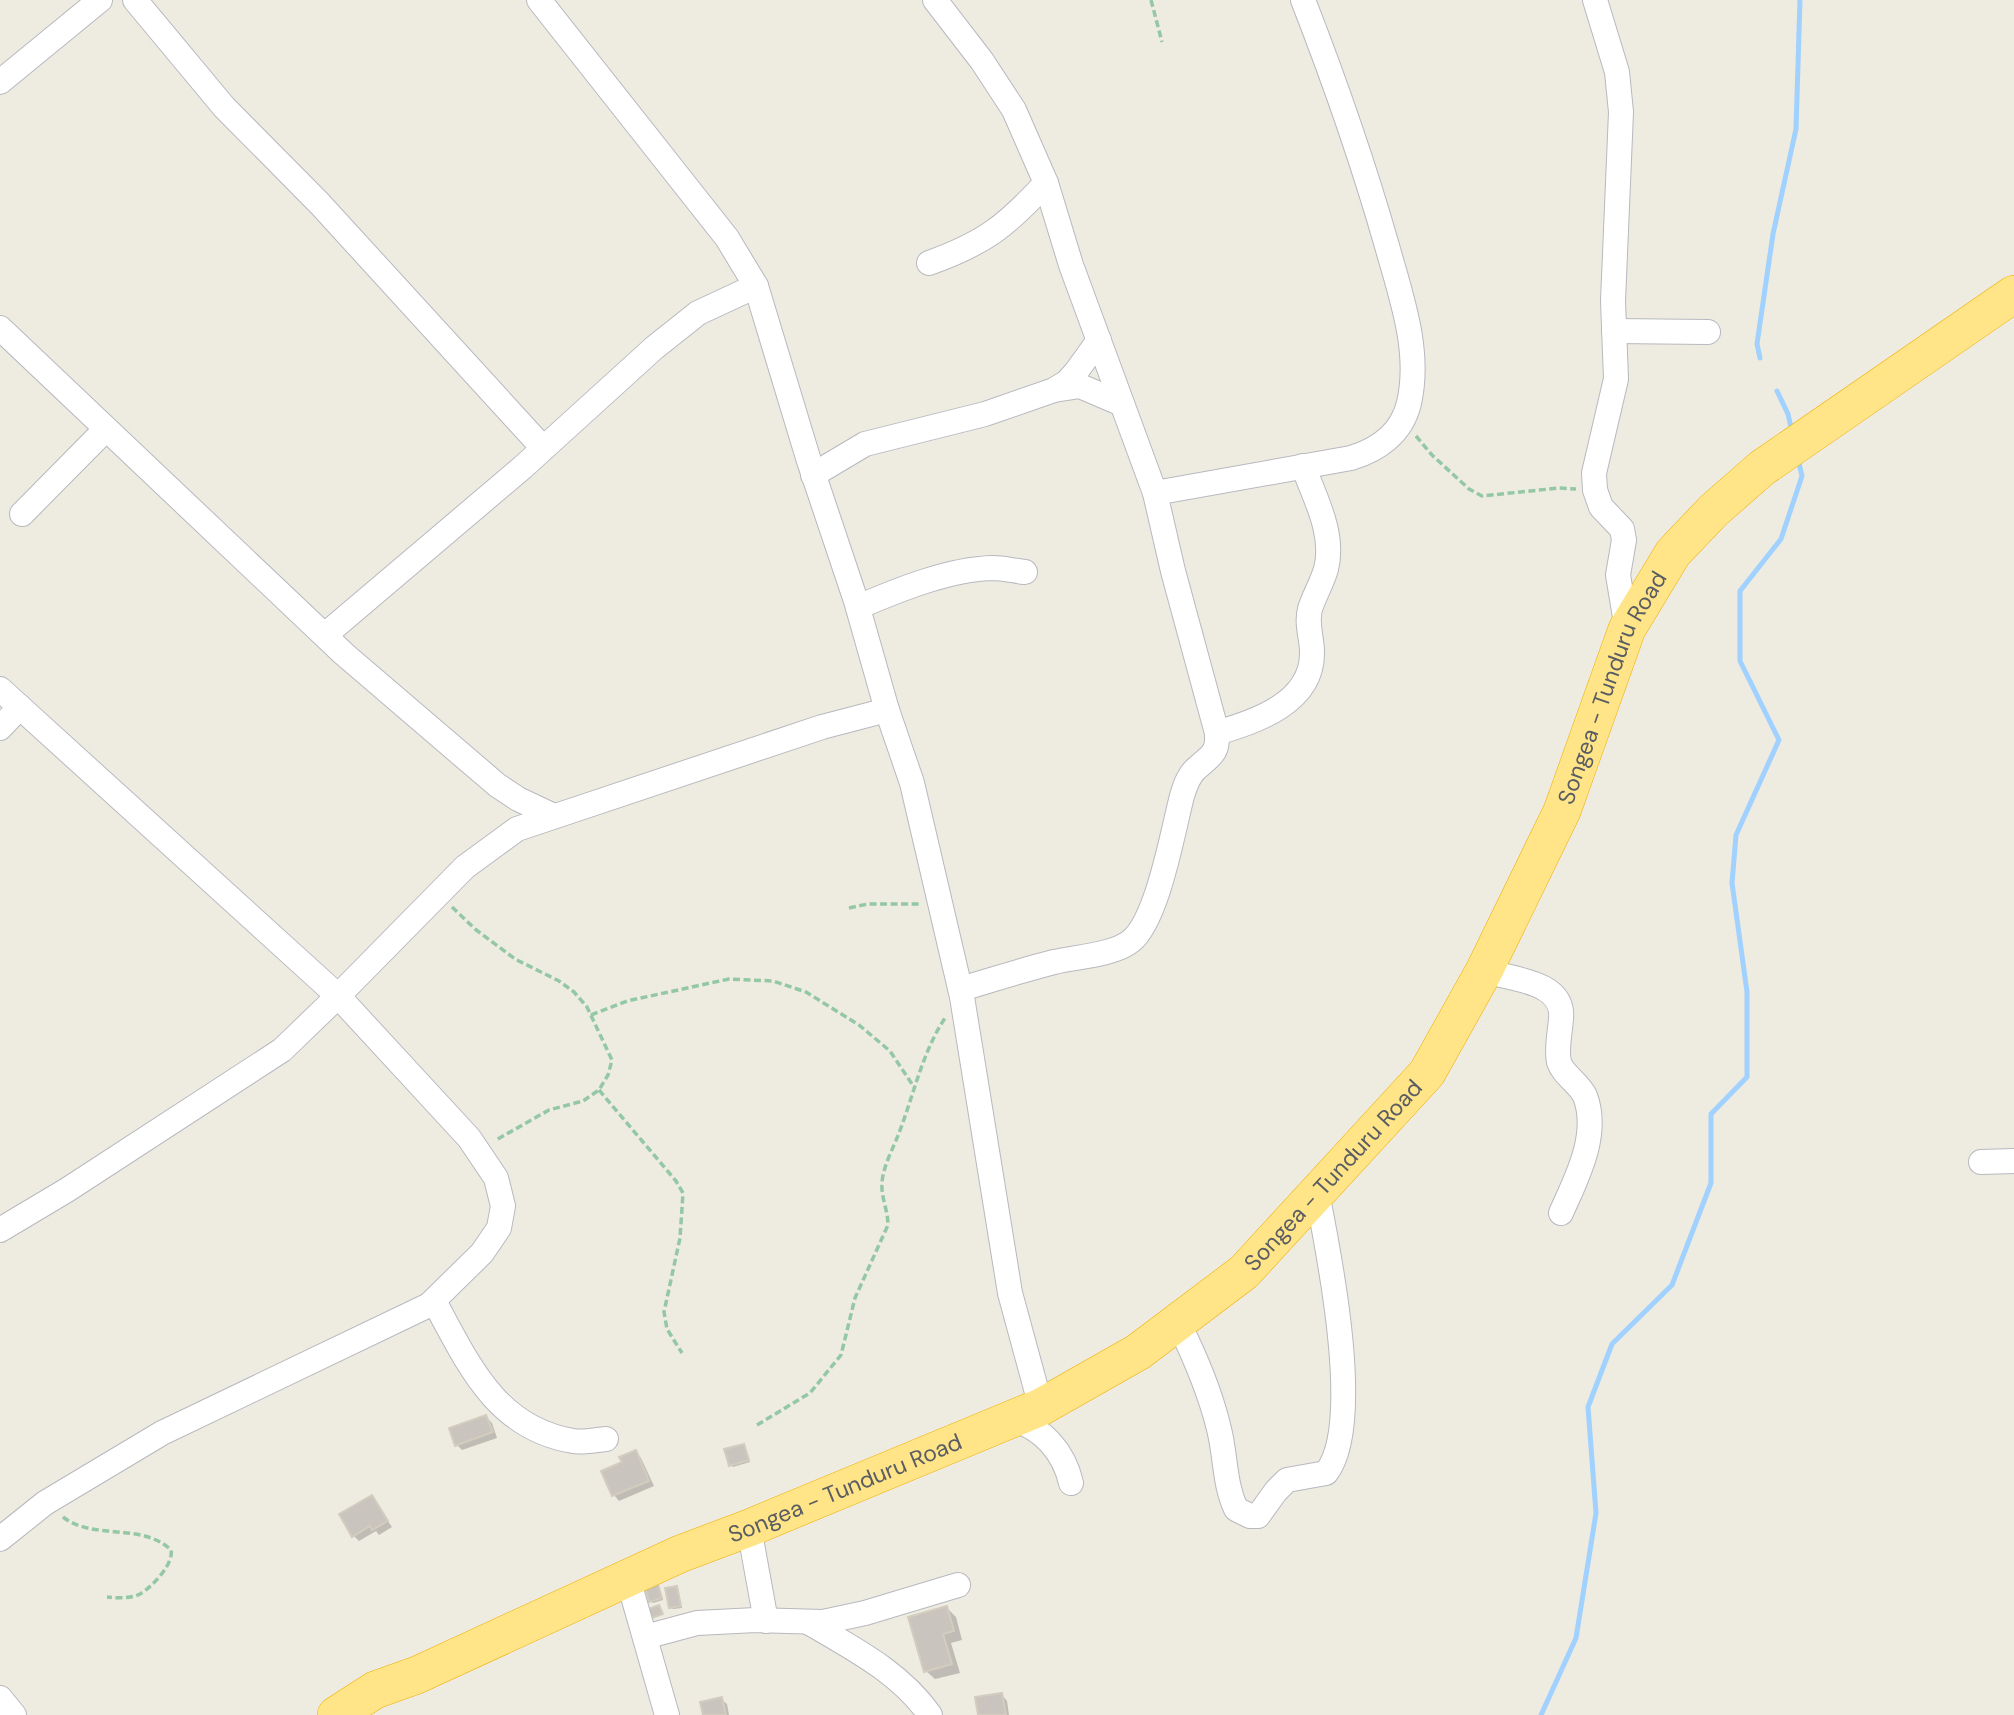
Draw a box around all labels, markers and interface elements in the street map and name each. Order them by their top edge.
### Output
street label: Songea - Tunduru Road [1551,566,1673,808]
street label: Songea - Tunduru Road [1237,1073,1429,1277]
street label: Songea - Tunduru Road [724,1427,966,1550]

